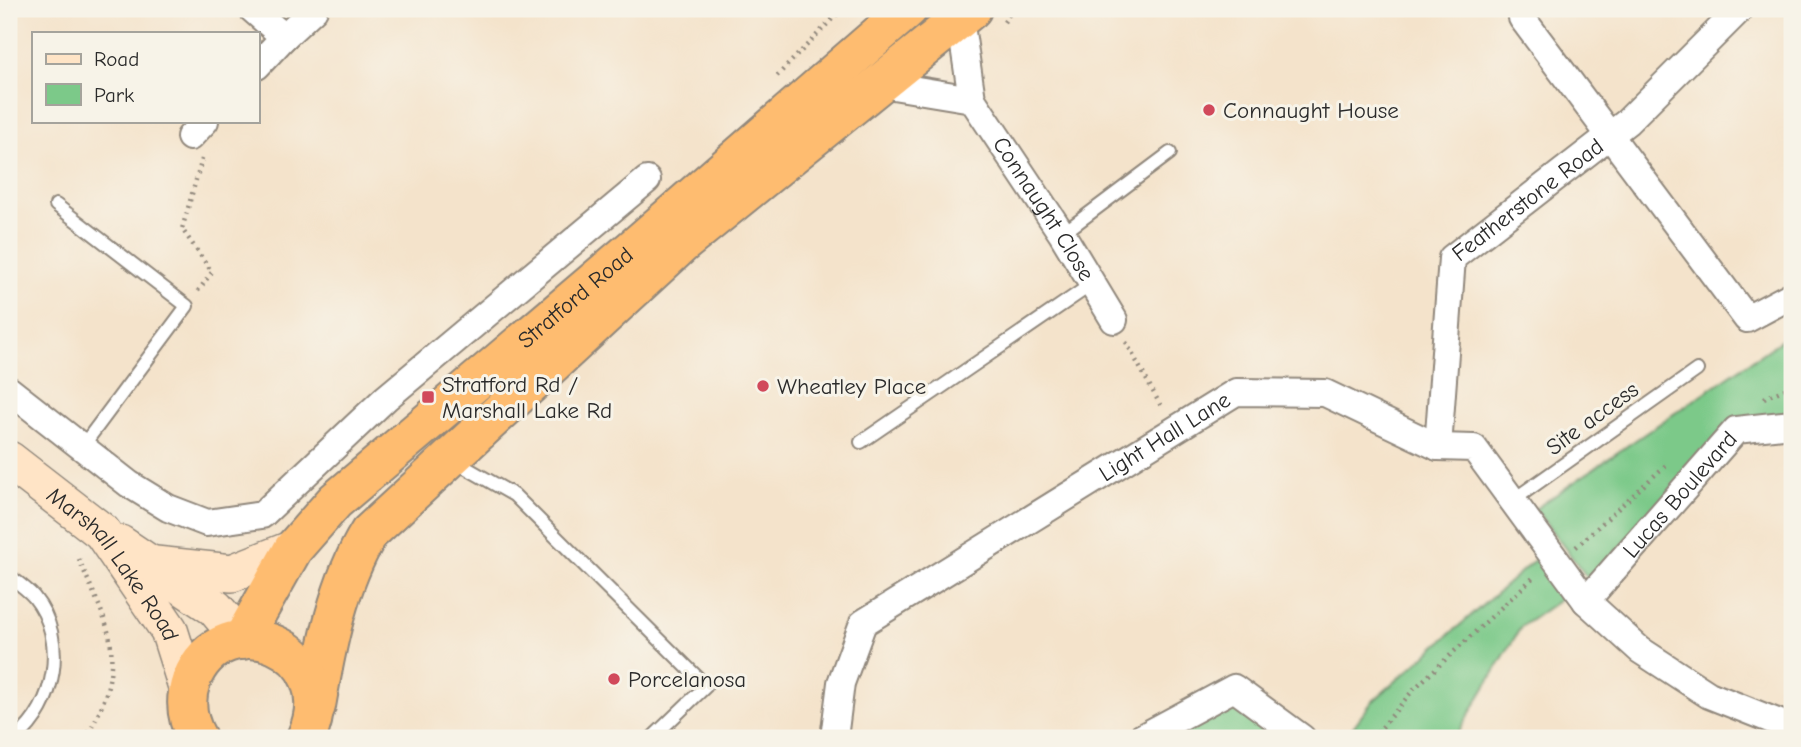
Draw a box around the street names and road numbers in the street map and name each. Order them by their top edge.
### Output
street label: Connaught Close [987,132,1100,286]
street label: Featherstone Road [1447,133,1609,267]
street label: Stratford Road [512,241,639,354]
street label: Site access [1541,376,1644,461]
street label: Light Hall Lane [1094,386,1235,487]
street label: Lucas Boulevard [1617,426,1743,564]
street label: Marshall Lake Road [41,481,184,644]

